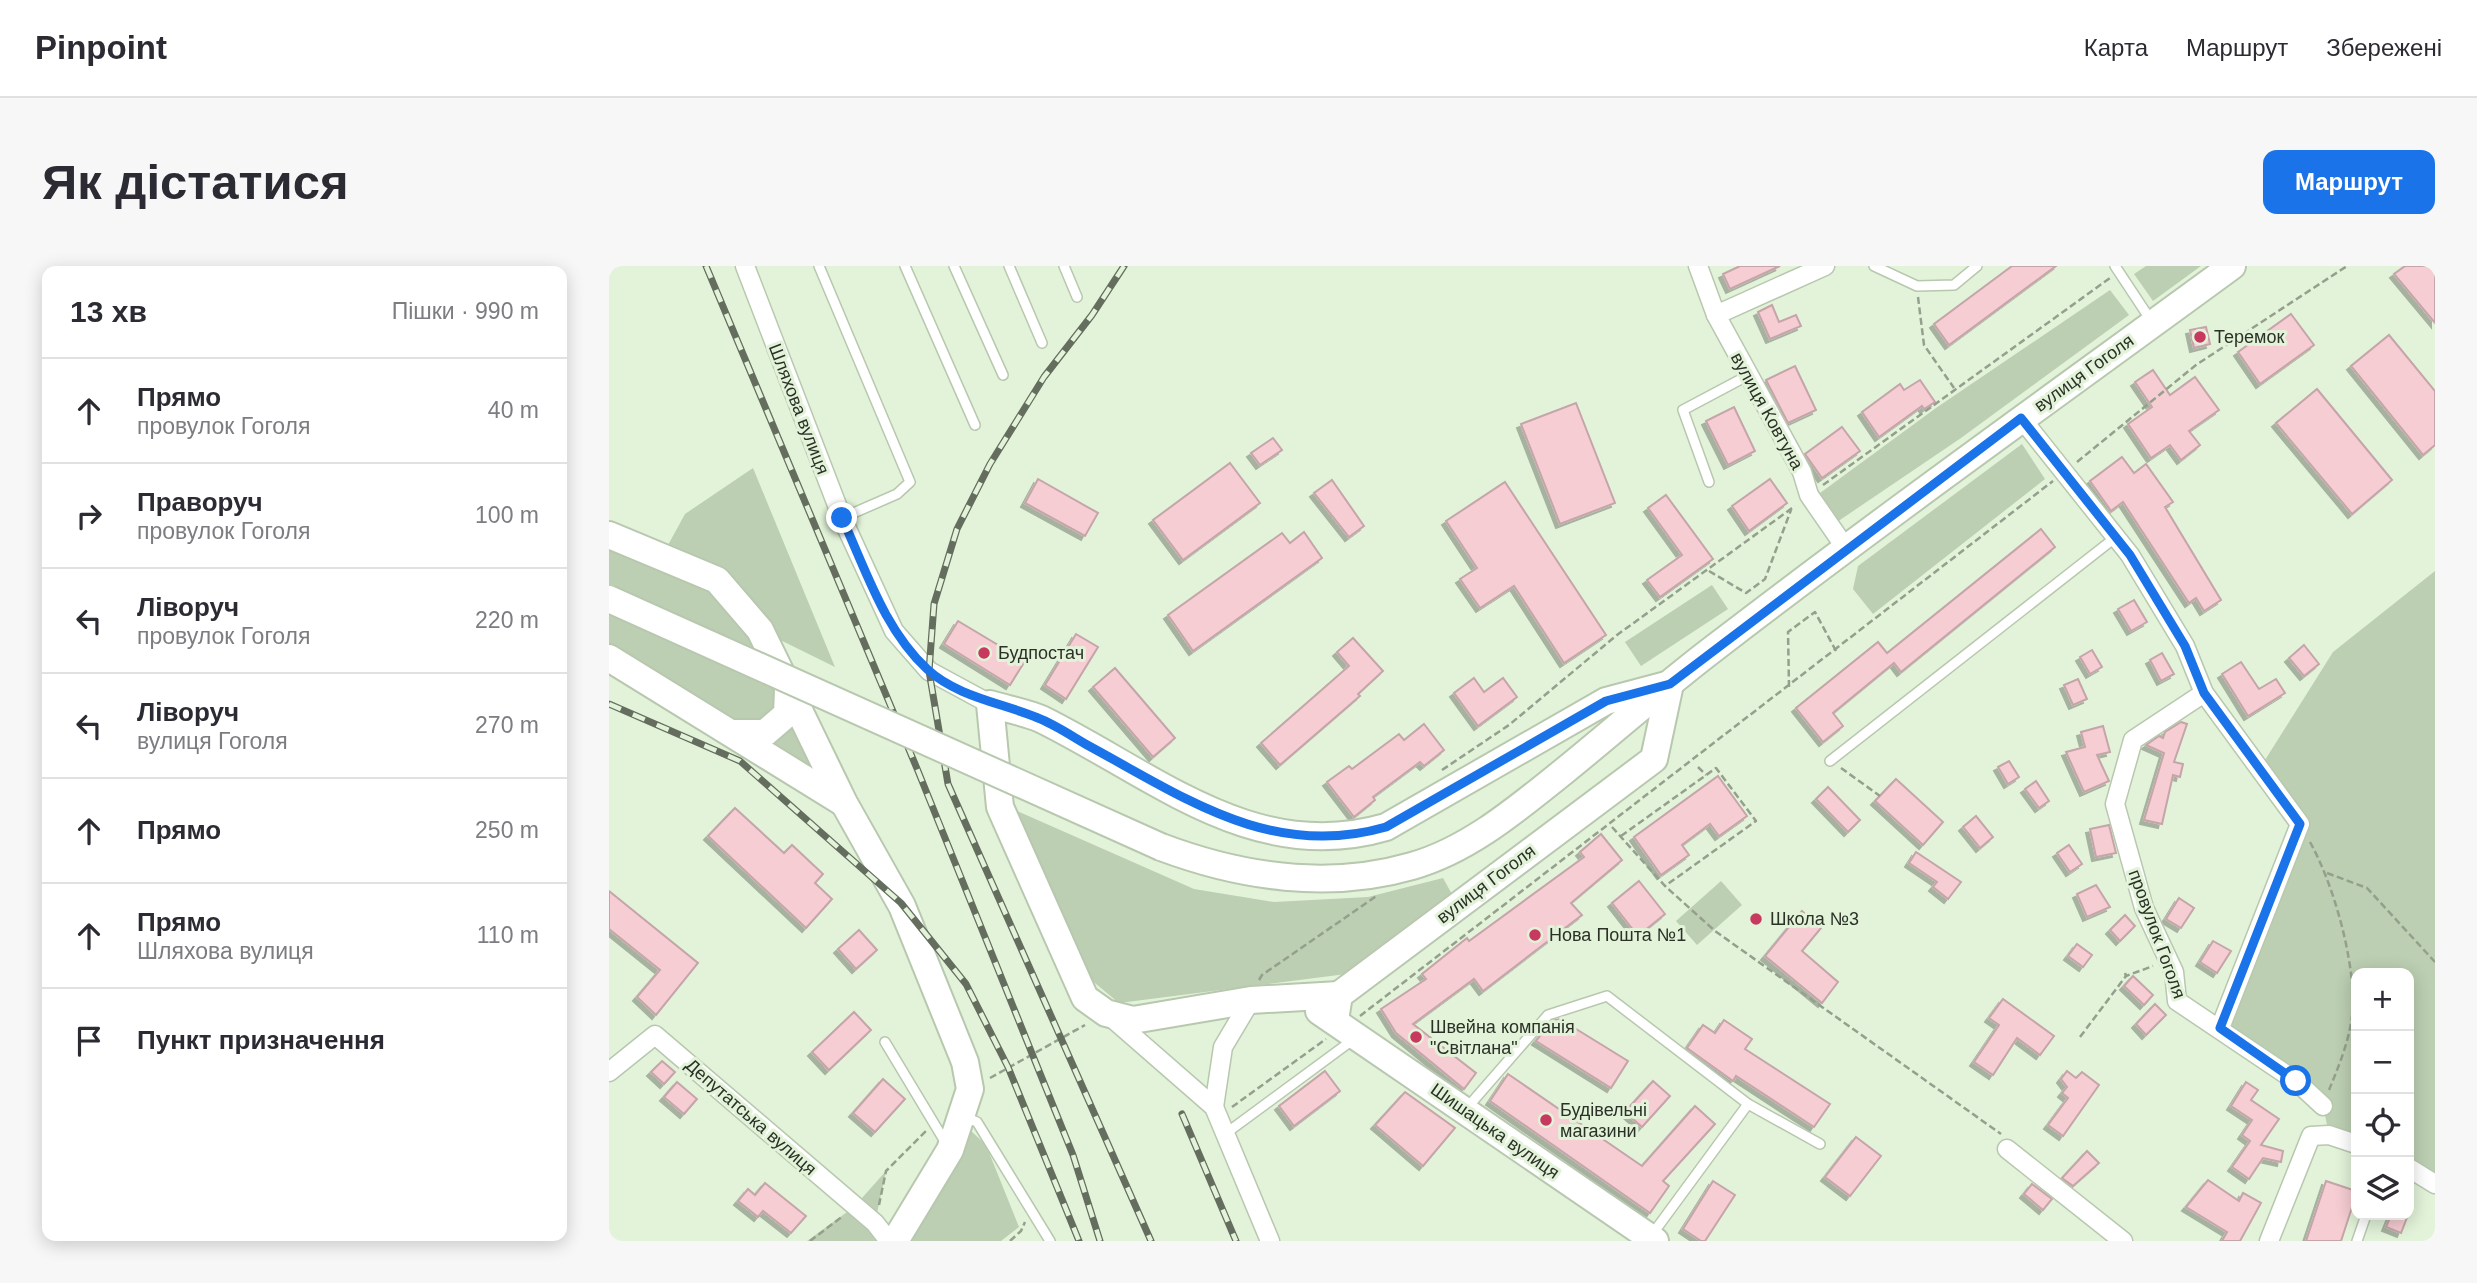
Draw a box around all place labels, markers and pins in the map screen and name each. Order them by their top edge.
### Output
place label: Теремок [2214,327,2284,347]
marker: Теремок [2192,329,2208,345]
place label: Будпостач [998,643,1084,663]
marker: Будпостач [976,645,992,661]
place label: Школа №3 [1770,909,1859,929]
marker: Школа №3 [1748,911,1764,927]
place label: Нова Пошта №1 [1549,925,1686,945]
marker: Нова Пошта №1 [1527,927,1543,943]
place label: Швейна компанія "Світлана" [1430,1017,1575,1058]
marker: Швейна компанія "Світлана" [1408,1029,1424,1045]
place label: Будівельні магазини [1560,1100,1647,1141]
marker: Будівельні магазини [1538,1112,1554,1128]

